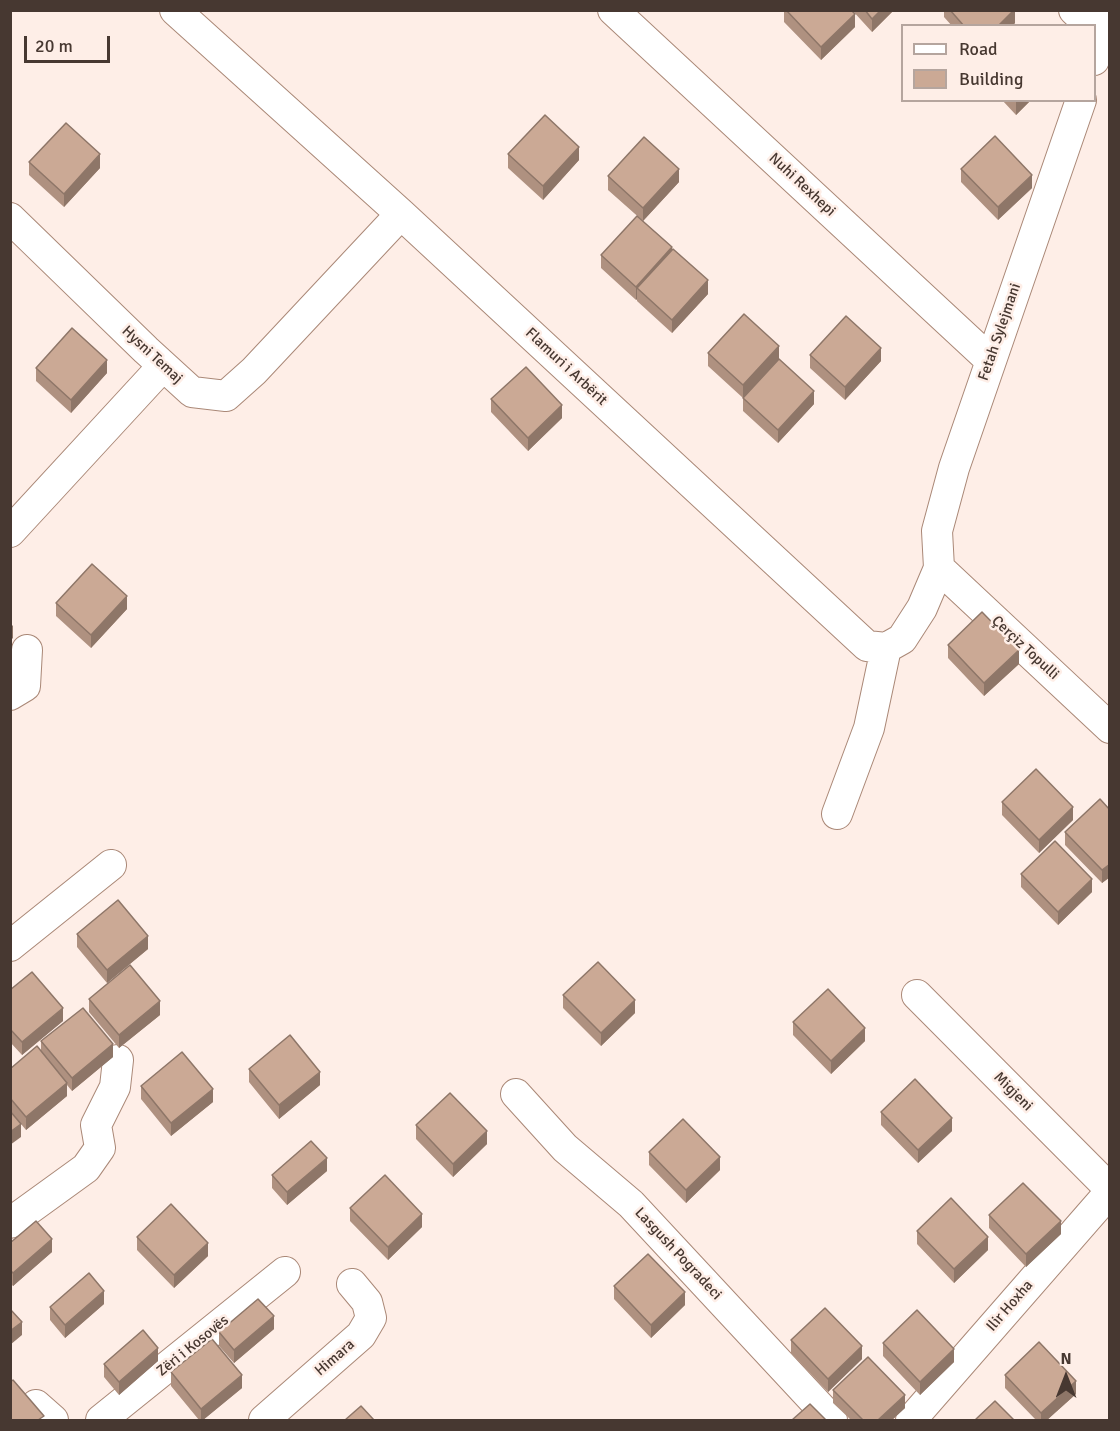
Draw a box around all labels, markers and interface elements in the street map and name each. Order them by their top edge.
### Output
scale bar [27,24,112,62]
legend [901,24,1096,102]
text: 20 m [35,35,73,57]
text: Road [959,38,998,60]
text: Building [959,68,1023,90]
street label: Nuhi Rexhepi [765,149,839,221]
street label: Fetah Sylejmani [975,281,1025,383]
street label: Hysni Temaj [118,322,186,388]
street label: Flamuri i Arbërit [521,324,611,410]
street label: Çerçiz Topulli [988,612,1062,684]
street label: Migjeni [990,1069,1036,1115]
street label: Lasgush Pogradeci [631,1204,725,1304]
street label: Ilir Hoxha [983,1277,1037,1335]
street label: Zëri i Kosovës [153,1311,233,1381]
street label: Himara [311,1336,359,1380]
north arrow [1036,1347,1096,1407]
text: N [1060,1349,1072,1369]

